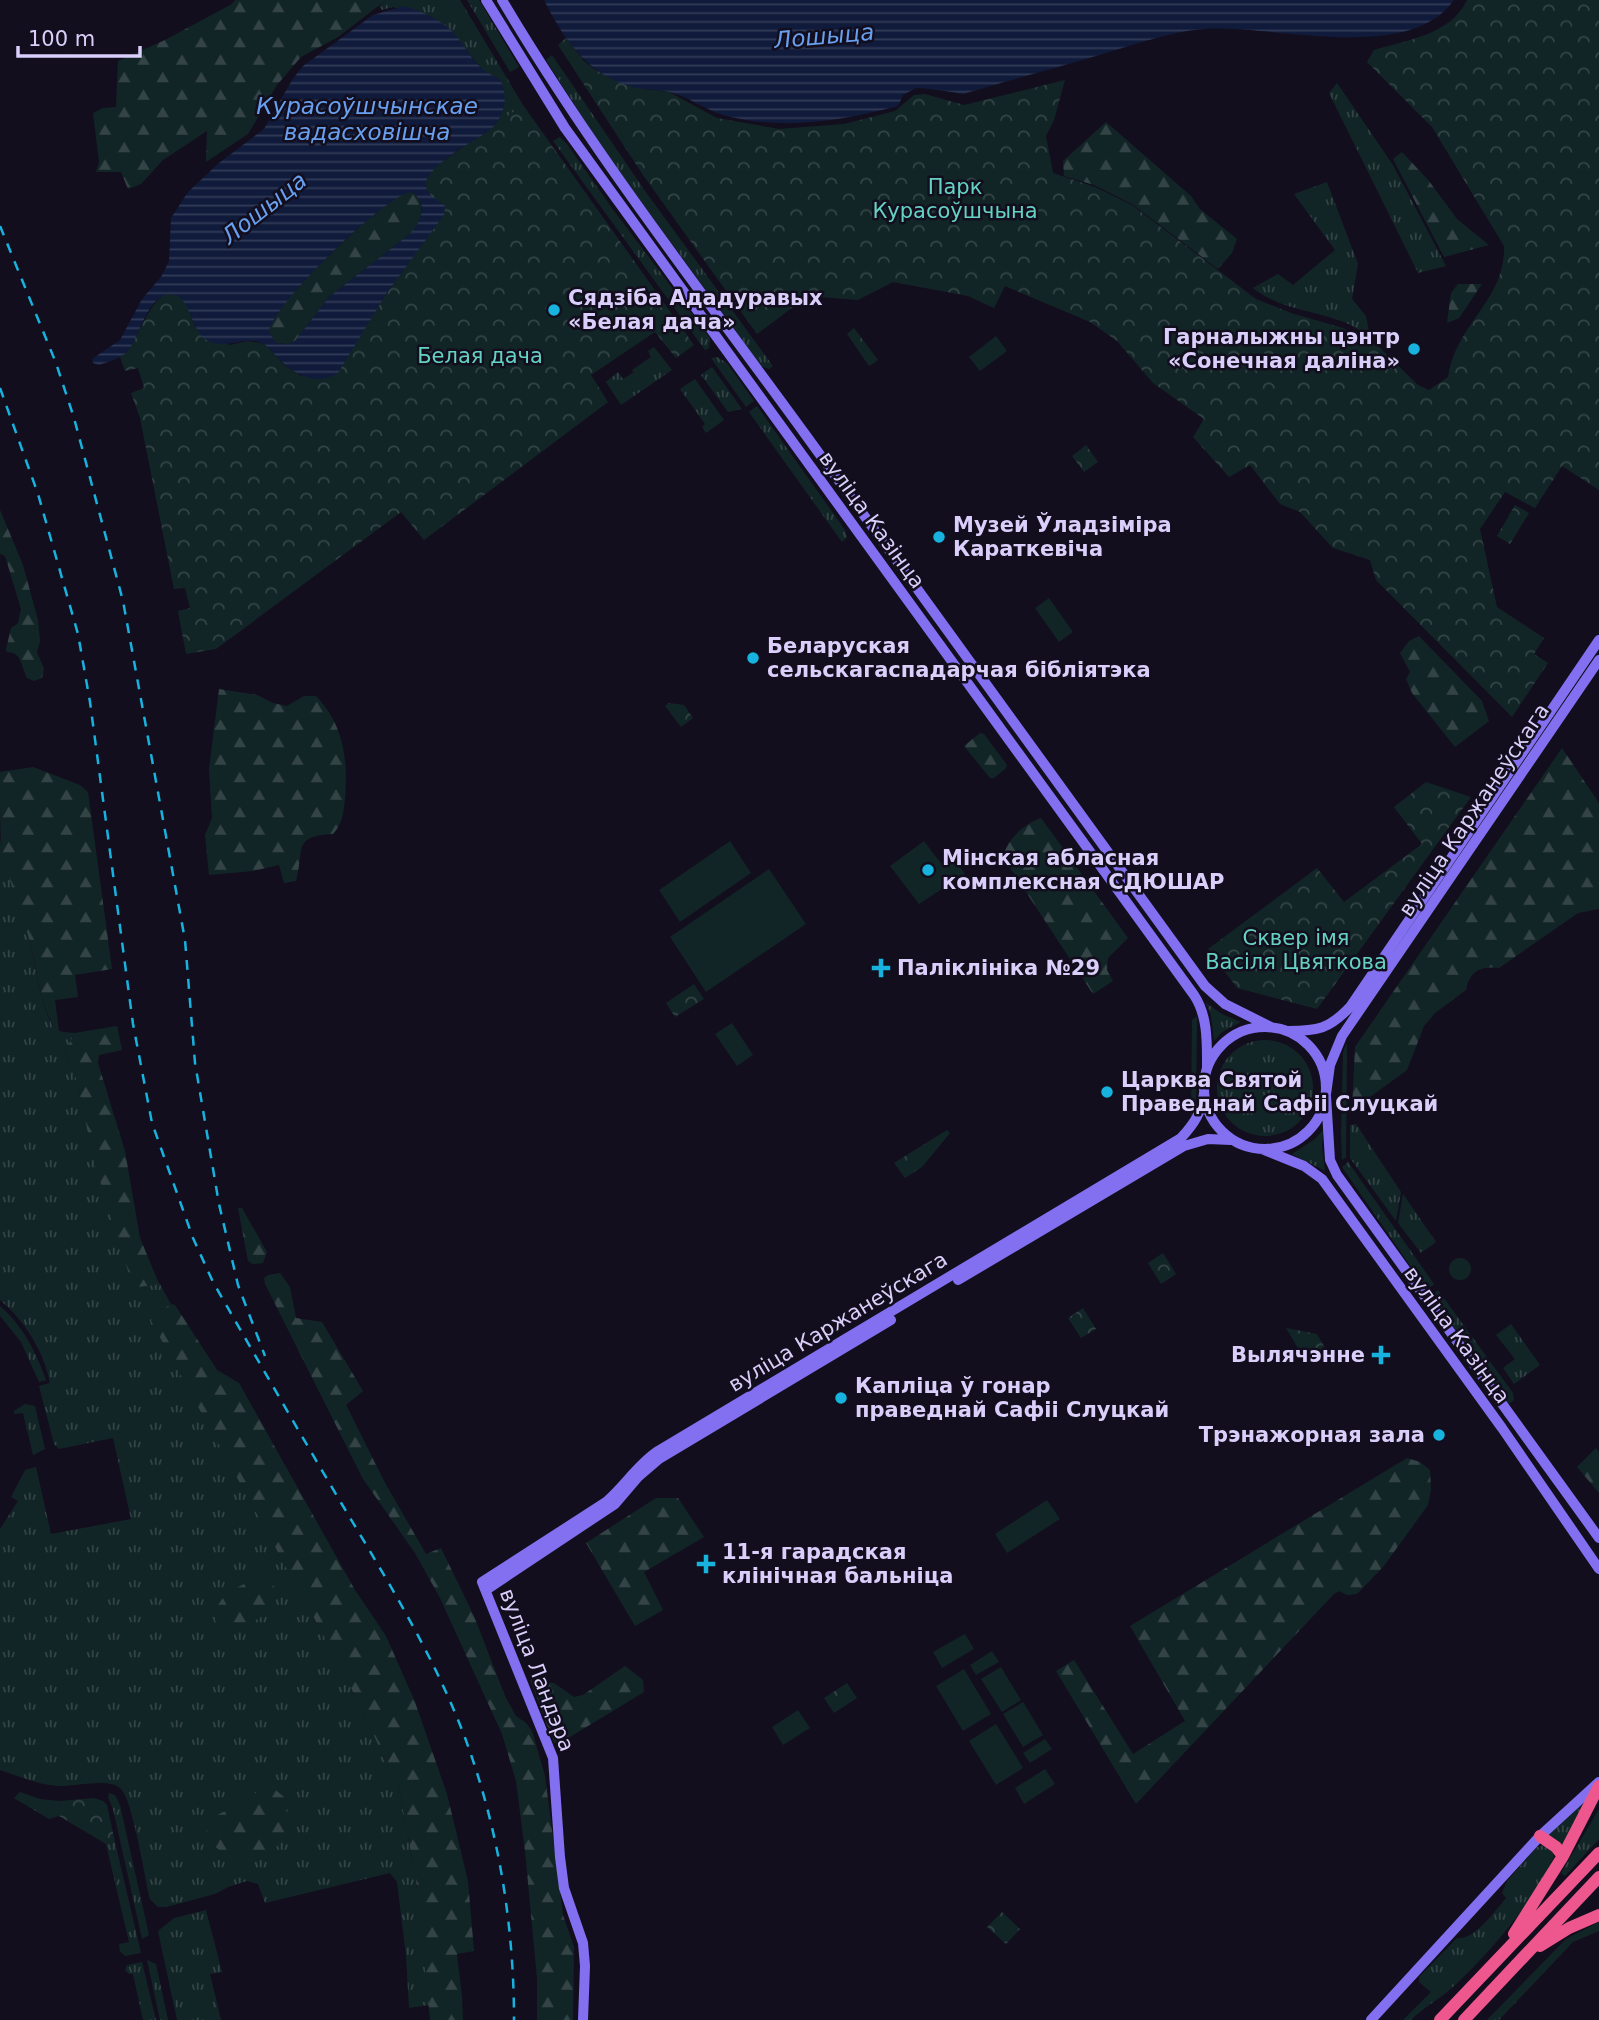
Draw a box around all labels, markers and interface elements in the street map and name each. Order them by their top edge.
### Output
scale bar [18,14,140,58]
water label: Лошыца [772,19,875,53]
text: 100 m [28,27,95,51]
water label: Курасоўшчынскае вадасховішча [256,93,478,145]
water label: Лошыца [216,167,312,250]
park label: Парк Курасоўшчына [872,175,1038,223]
place label: Сядзіба Ададуравых «Белая дача» [568,286,823,334]
marker: Сядзіба Ададуравых «Белая дача» [546,302,562,318]
place label: Гарналыжны цэнтр «Сонечная даліна» [1163,325,1400,373]
marker: Гарналыжны цэнтр «Сонечная даліна» [1406,341,1422,357]
park label: Белая дача [417,344,543,368]
street label: вуліца Казінца [814,447,930,593]
place label: Музей Ўладзіміра Караткевіча [953,512,1172,561]
marker: Музей Ўладзіміра Караткевіча [931,529,947,545]
place label: Беларуская сельскагаспадарчая бібліятэка [767,634,1151,682]
marker: Беларуская сельскагаспадарчая бібліятэка [745,650,761,666]
street label: вуліца Каржанеўскага [1394,699,1554,921]
place label: Мінская абласная комплексная СДЮШАР [942,846,1225,894]
marker: Мінская абласная комплексная СДЮШАР [920,862,936,878]
park label: Сквер імя Васіля Цвяткова [1205,926,1387,974]
place label: Паліклініка №29 [897,956,1100,980]
marker: Паліклініка №29 [871,958,891,978]
place label: Царква Святой Праведнай Сафіі Слуцкай [1121,1068,1438,1116]
marker: Царква Святой Праведнай Сафіі Слуцкай [1099,1084,1115,1100]
street label: вуліца Каржанеўскага [724,1247,952,1397]
street label: вуліца Казінца [1399,1262,1515,1408]
place label: Вылячэнне [1231,1343,1365,1367]
marker: Вылячэнне [1371,1345,1391,1365]
place label: Капліца ў гонар праведнай Сафіі Слуцкай [855,1374,1169,1422]
marker: Капліца ў гонар праведнай Сафіі Слуцкай [833,1390,849,1406]
place label: Трэнажорная зала [1199,1423,1425,1447]
marker: Трэнажорная зала [1431,1427,1447,1443]
place label: 11-я гарадская клінічная бальніца [722,1540,953,1588]
marker: 11-я гарадская клінічная бальніца [696,1554,716,1574]
street label: вуліца Ландэра [495,1585,579,1755]

